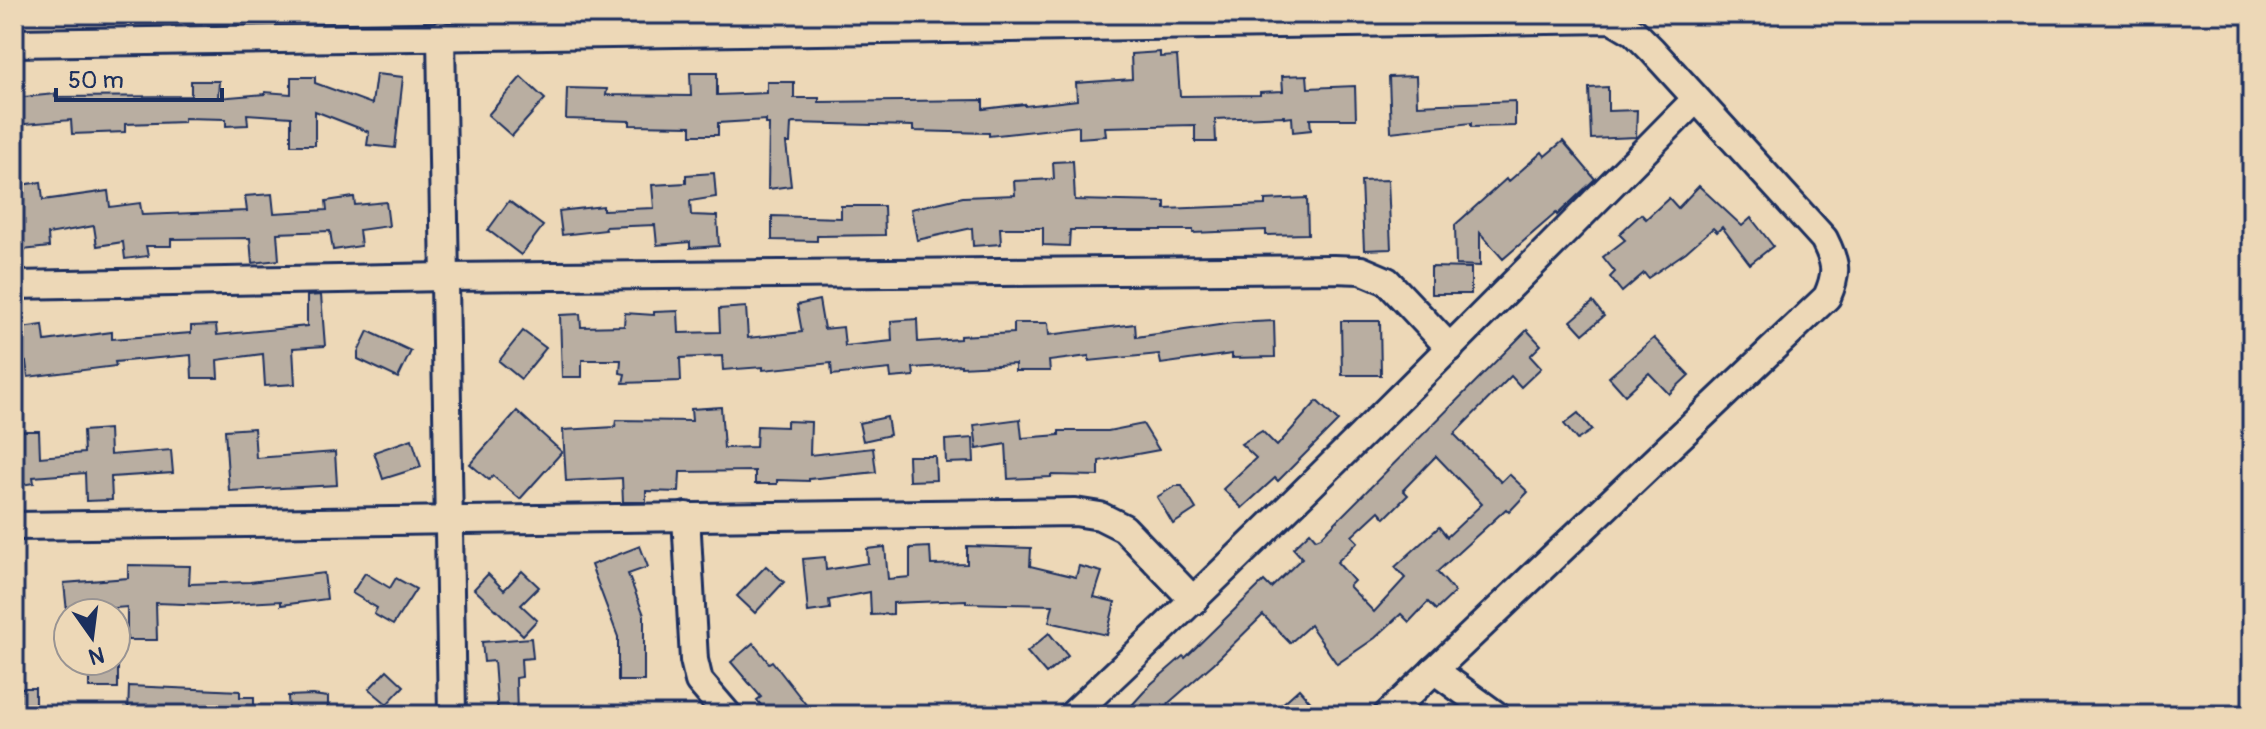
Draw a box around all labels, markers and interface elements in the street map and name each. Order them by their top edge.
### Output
scale bar [56,52,222,102]
text: 50 m [68,66,124,95]
north arrow [52,597,132,677]
text: N [86,640,107,671]

